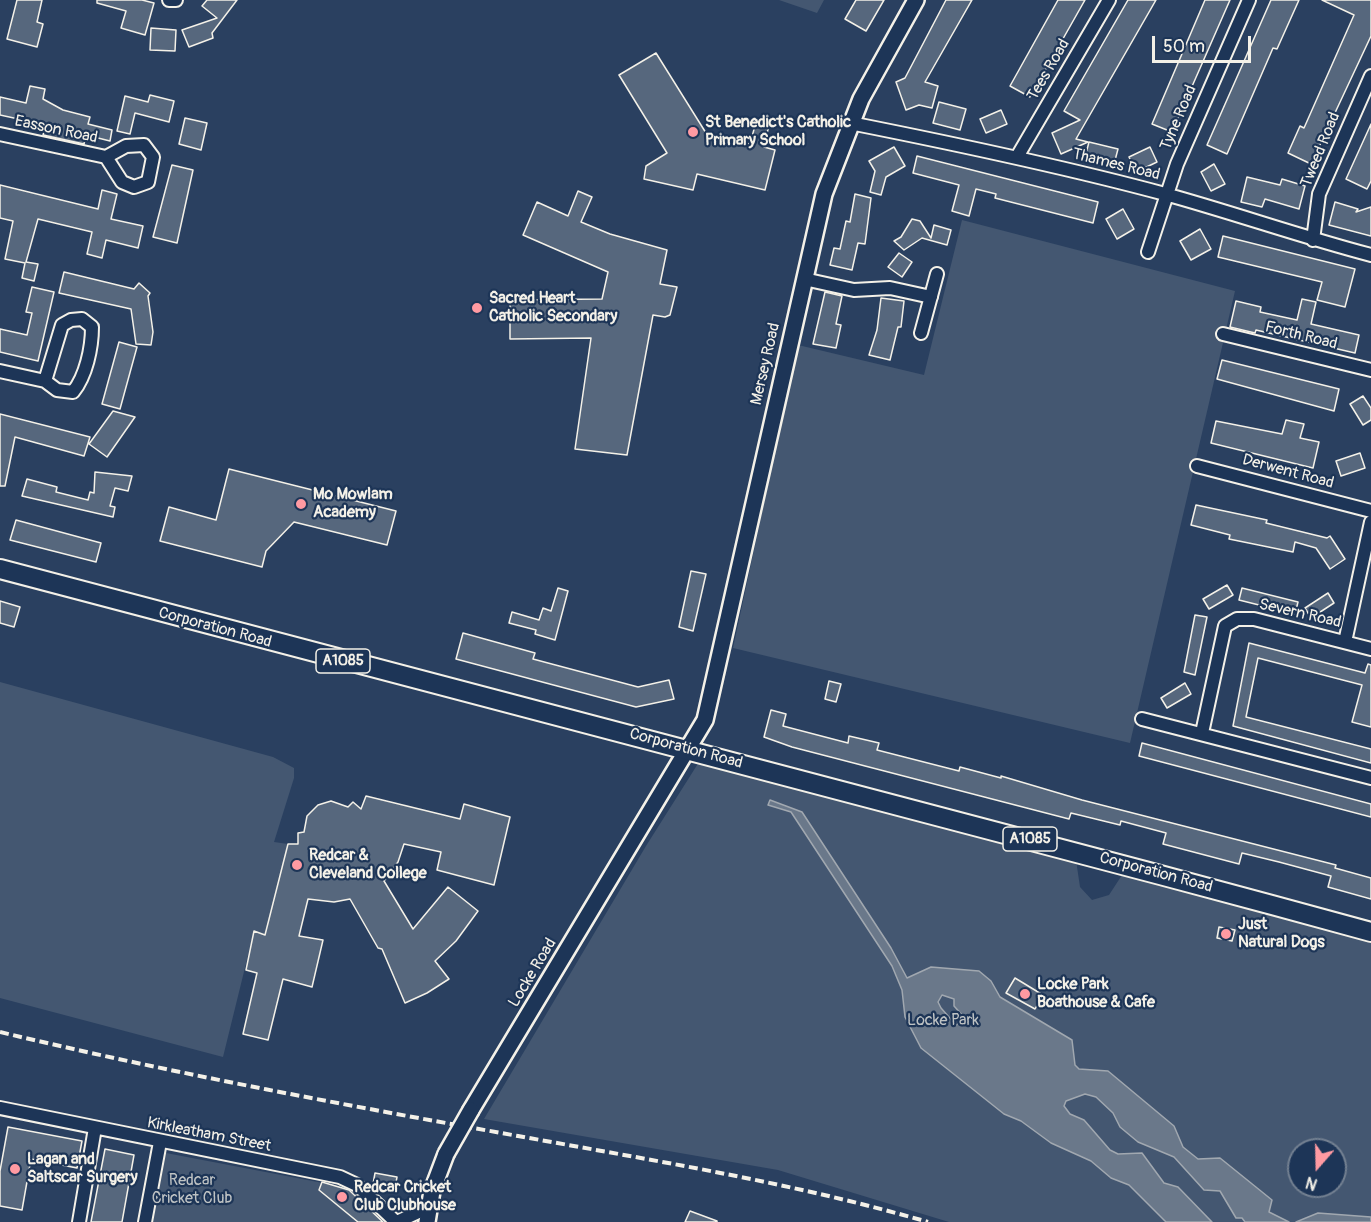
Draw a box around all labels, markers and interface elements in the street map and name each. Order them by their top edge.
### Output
scale bar [1155,24,1254,62]
text: 50 m [1163,35,1205,58]
street label: Tees Road [1024,36,1074,104]
street label: Tyne Road [1157,83,1201,153]
street label: Tweed Road [1297,110,1345,190]
street label: Easson Road [13,112,99,148]
place label: St Benedict's Catholic Primary School [705,113,851,151]
marker: St Benedict's Catholic Primary School [686,125,700,139]
street label: Thames Road [1070,145,1162,185]
place label: Sacred Heart Catholic Secondary [489,289,617,327]
marker: Sacred Heart Catholic Secondary [470,301,484,315]
street label: Forth Road [1263,318,1339,354]
street label: Mersey Road [747,321,785,407]
street label: Derwent Road [1240,451,1336,493]
place label: Mo Mowlam Academy [313,485,393,523]
marker: Mo Mowlam Academy [294,497,308,511]
street label: Severn Road [1257,595,1343,633]
street label: Corporation Road [156,604,274,652]
road number: A1085 [316,649,370,673]
street label: Corporation Road [627,725,745,773]
road number: A1085 [1003,827,1057,851]
place label: Redcar & Cleveland College [309,846,427,884]
street label: Corporation Road [1097,849,1215,897]
marker: Redcar & Cleveland College [290,858,304,872]
place label: Just Natural Dogs [1238,915,1325,953]
marker: Just Natural Dogs [1219,927,1233,941]
street label: Locke Road [505,935,561,1011]
place label: Locke Park Boathouse & Cafe [1037,975,1155,1013]
marker: Locke Park Boathouse & Cafe [1018,987,1032,1001]
park label: Locke Park [907,1011,979,1031]
street label: Kirkleatham Street [145,1114,273,1156]
north arrow [1287,1138,1347,1198]
place label: Lagan and Saltscar Surgery [27,1150,137,1188]
marker: Lagan and Saltscar Surgery [8,1162,22,1176]
park label: Redcar Cricket Club [152,1171,232,1209]
text: N [1303,1172,1320,1194]
place label: Redcar Cricket Club Clubhouse [354,1178,456,1216]
marker: Redcar Cricket Club Clubhouse [335,1190,349,1204]

